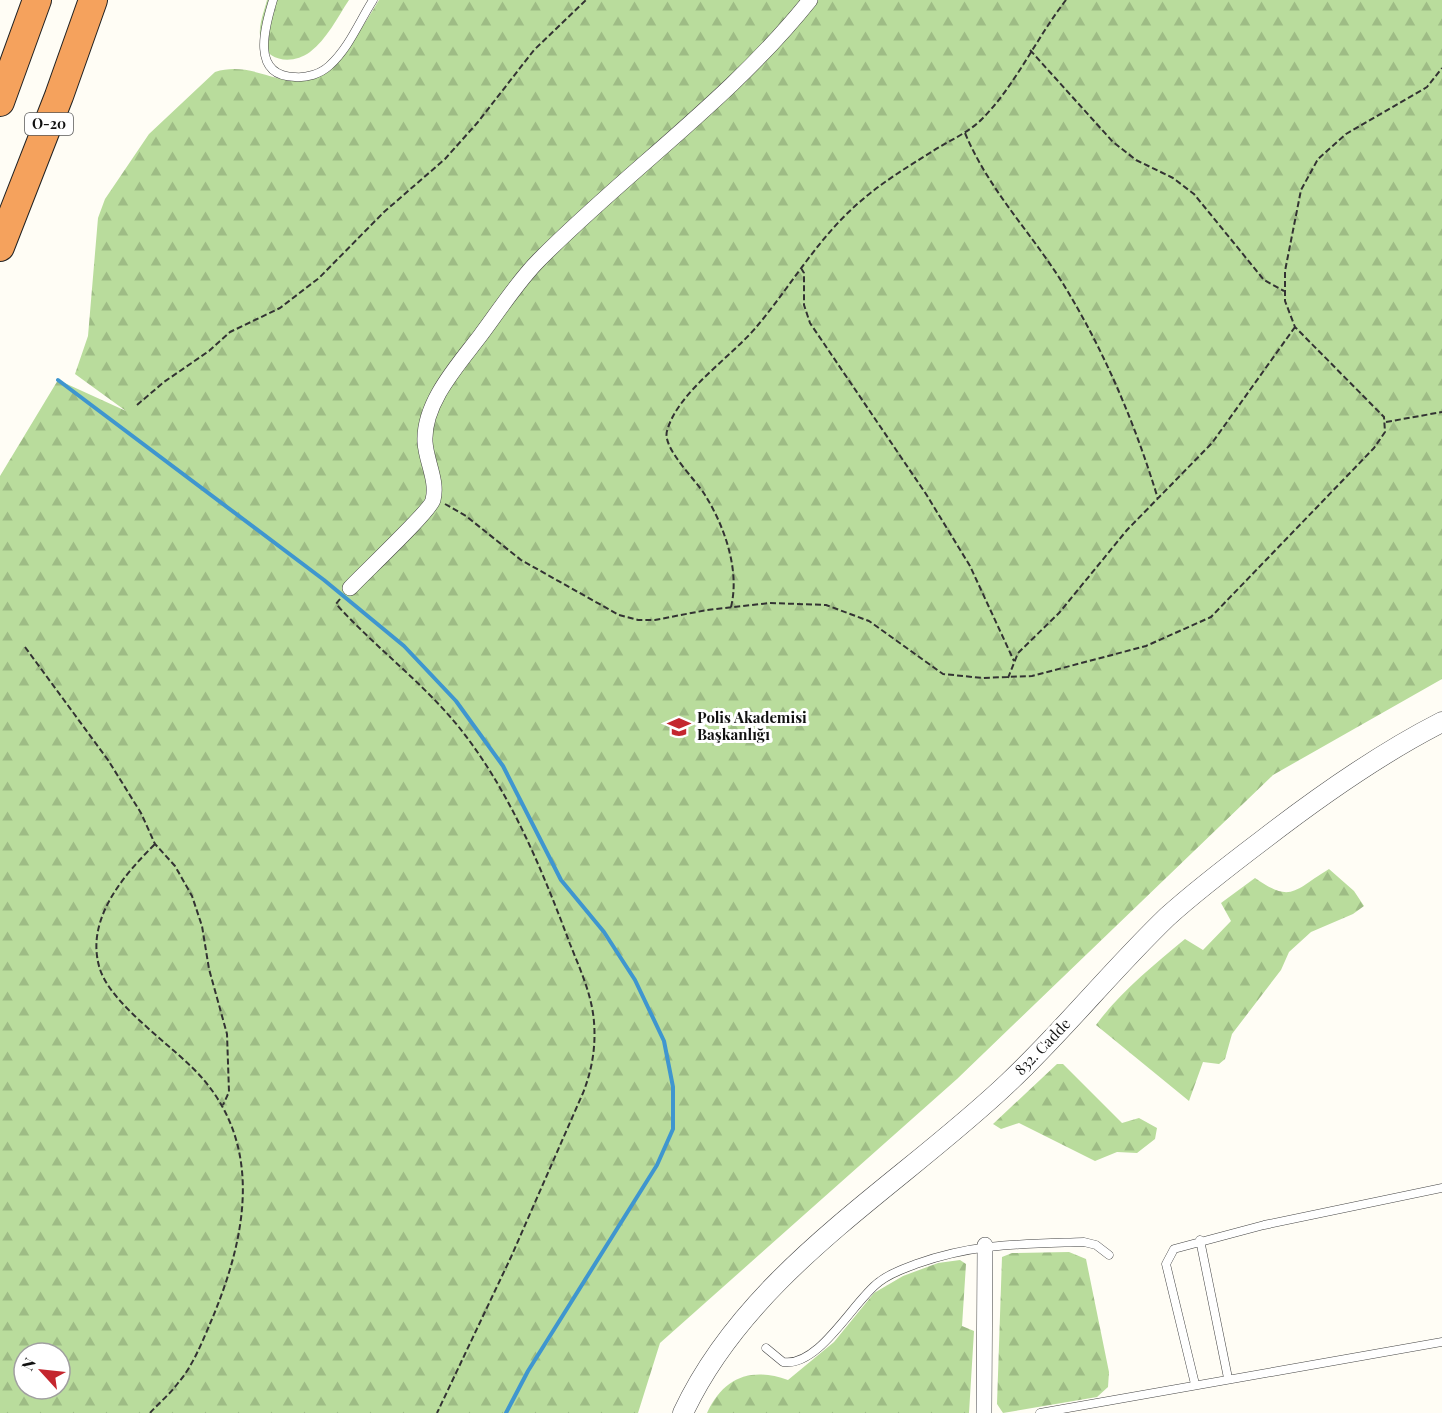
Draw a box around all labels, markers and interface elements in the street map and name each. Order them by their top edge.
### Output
road number: O-20 [25,113,73,135]
place label: Polis Akademisi Başkanlığı [697,707,807,744]
school or university icon: Polis Akademisi Başkanlığı [666,714,692,740]
street label: 832. Cadde [1010,1013,1074,1079]
north arrow [12,1341,72,1401]
text: N [16,1354,40,1374]

